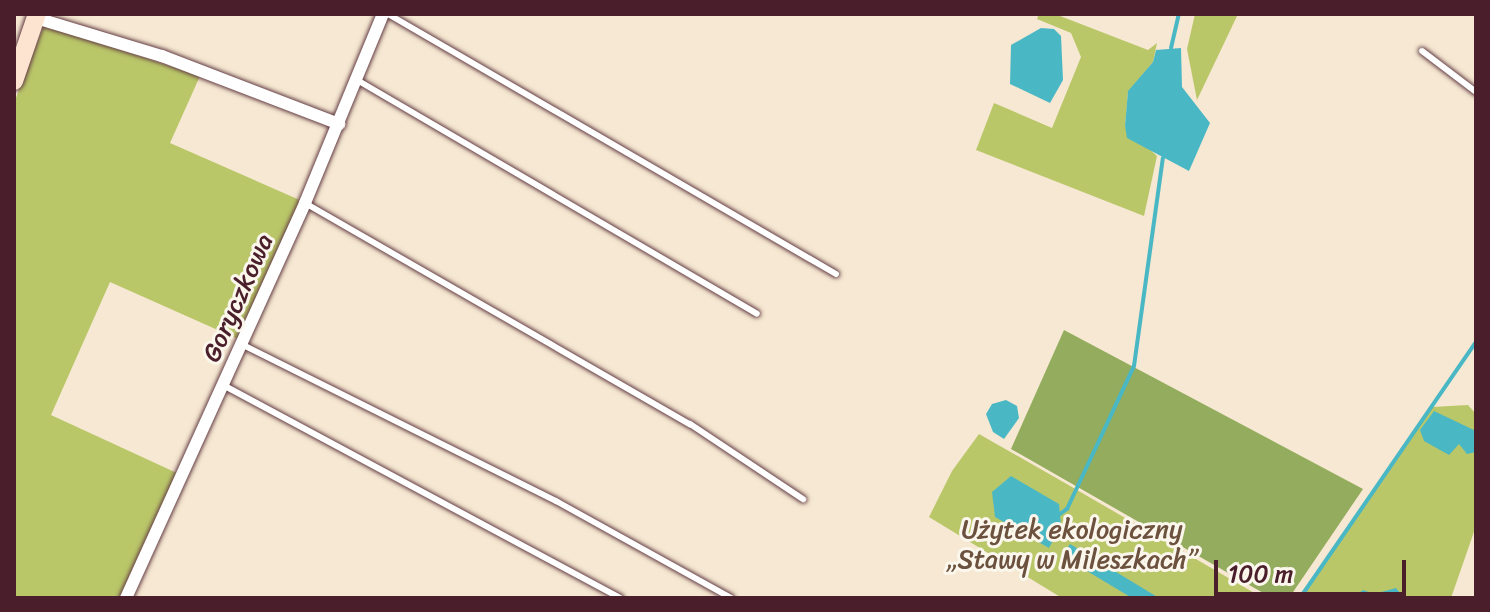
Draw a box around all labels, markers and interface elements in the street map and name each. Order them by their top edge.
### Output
street label: Goryczkowa [196,229,280,367]
park label: Użytek ekologiczny „Stawy w Mileszkach” [946,514,1198,576]
scale bar [1218,544,1410,594]
text: 100 m [1228,553,1293,595]

